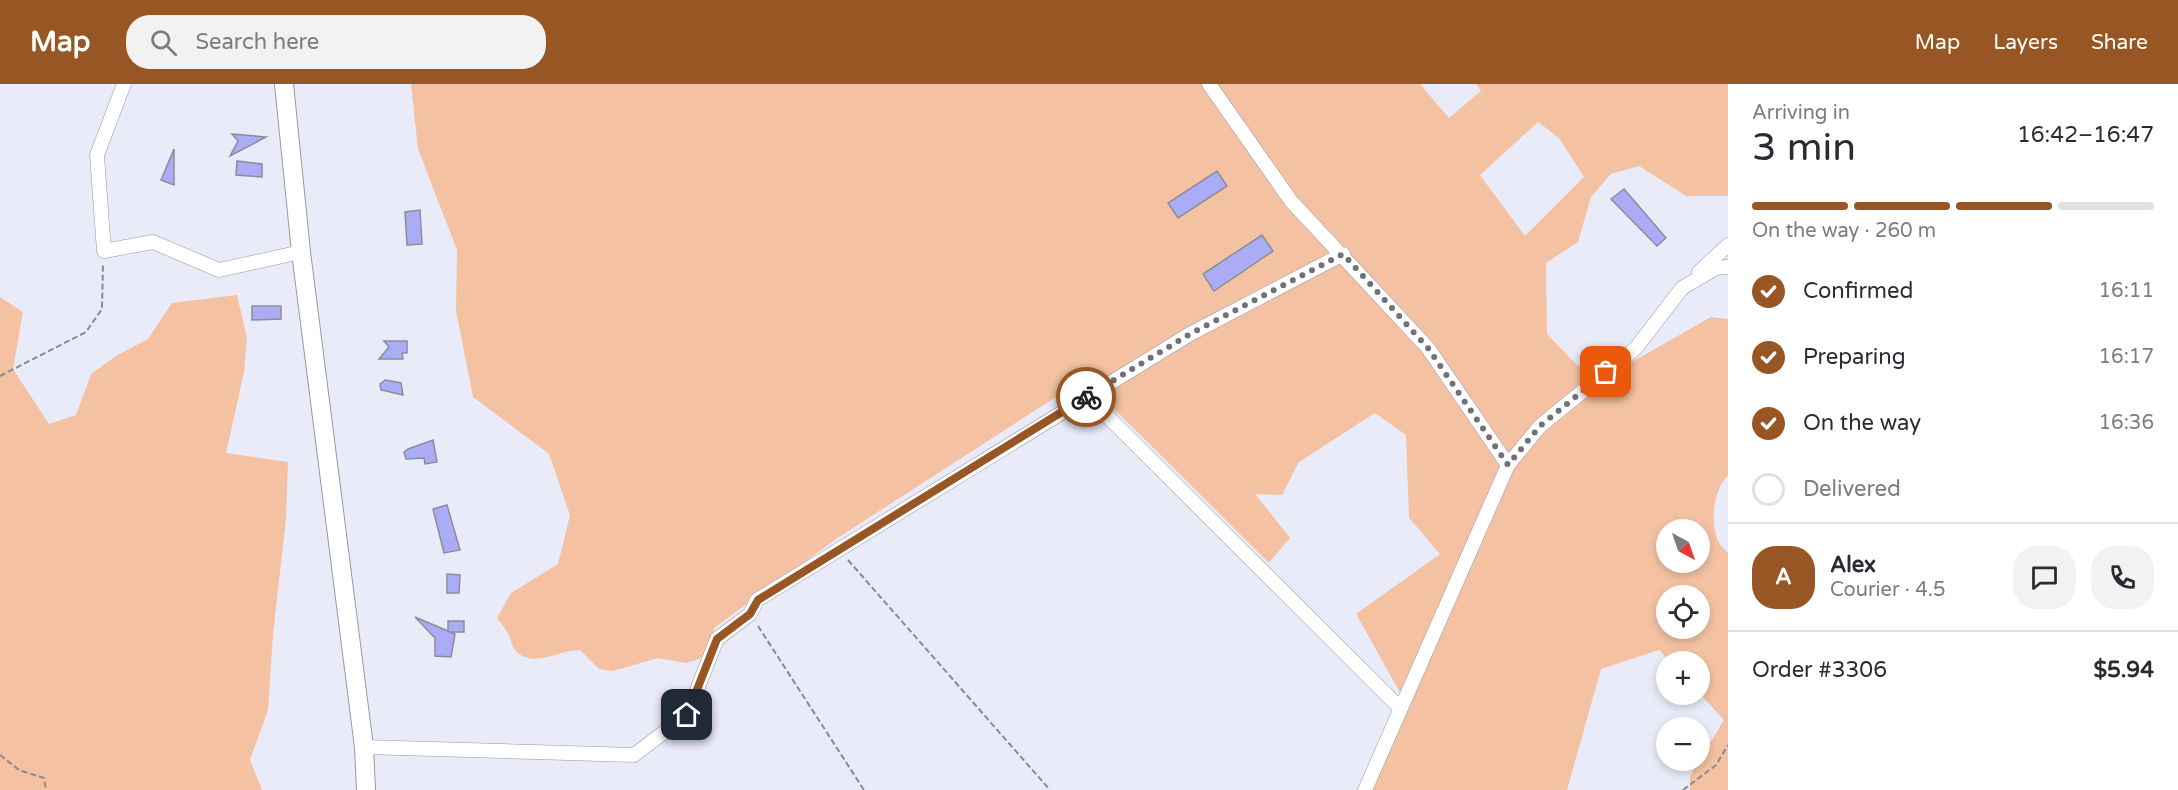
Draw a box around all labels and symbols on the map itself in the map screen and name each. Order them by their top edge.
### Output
pin [1580,346,1631,397]
courier [1056,367,1116,427]
north arrow [1656,519,1710,573]
pin [661,689,712,740]

